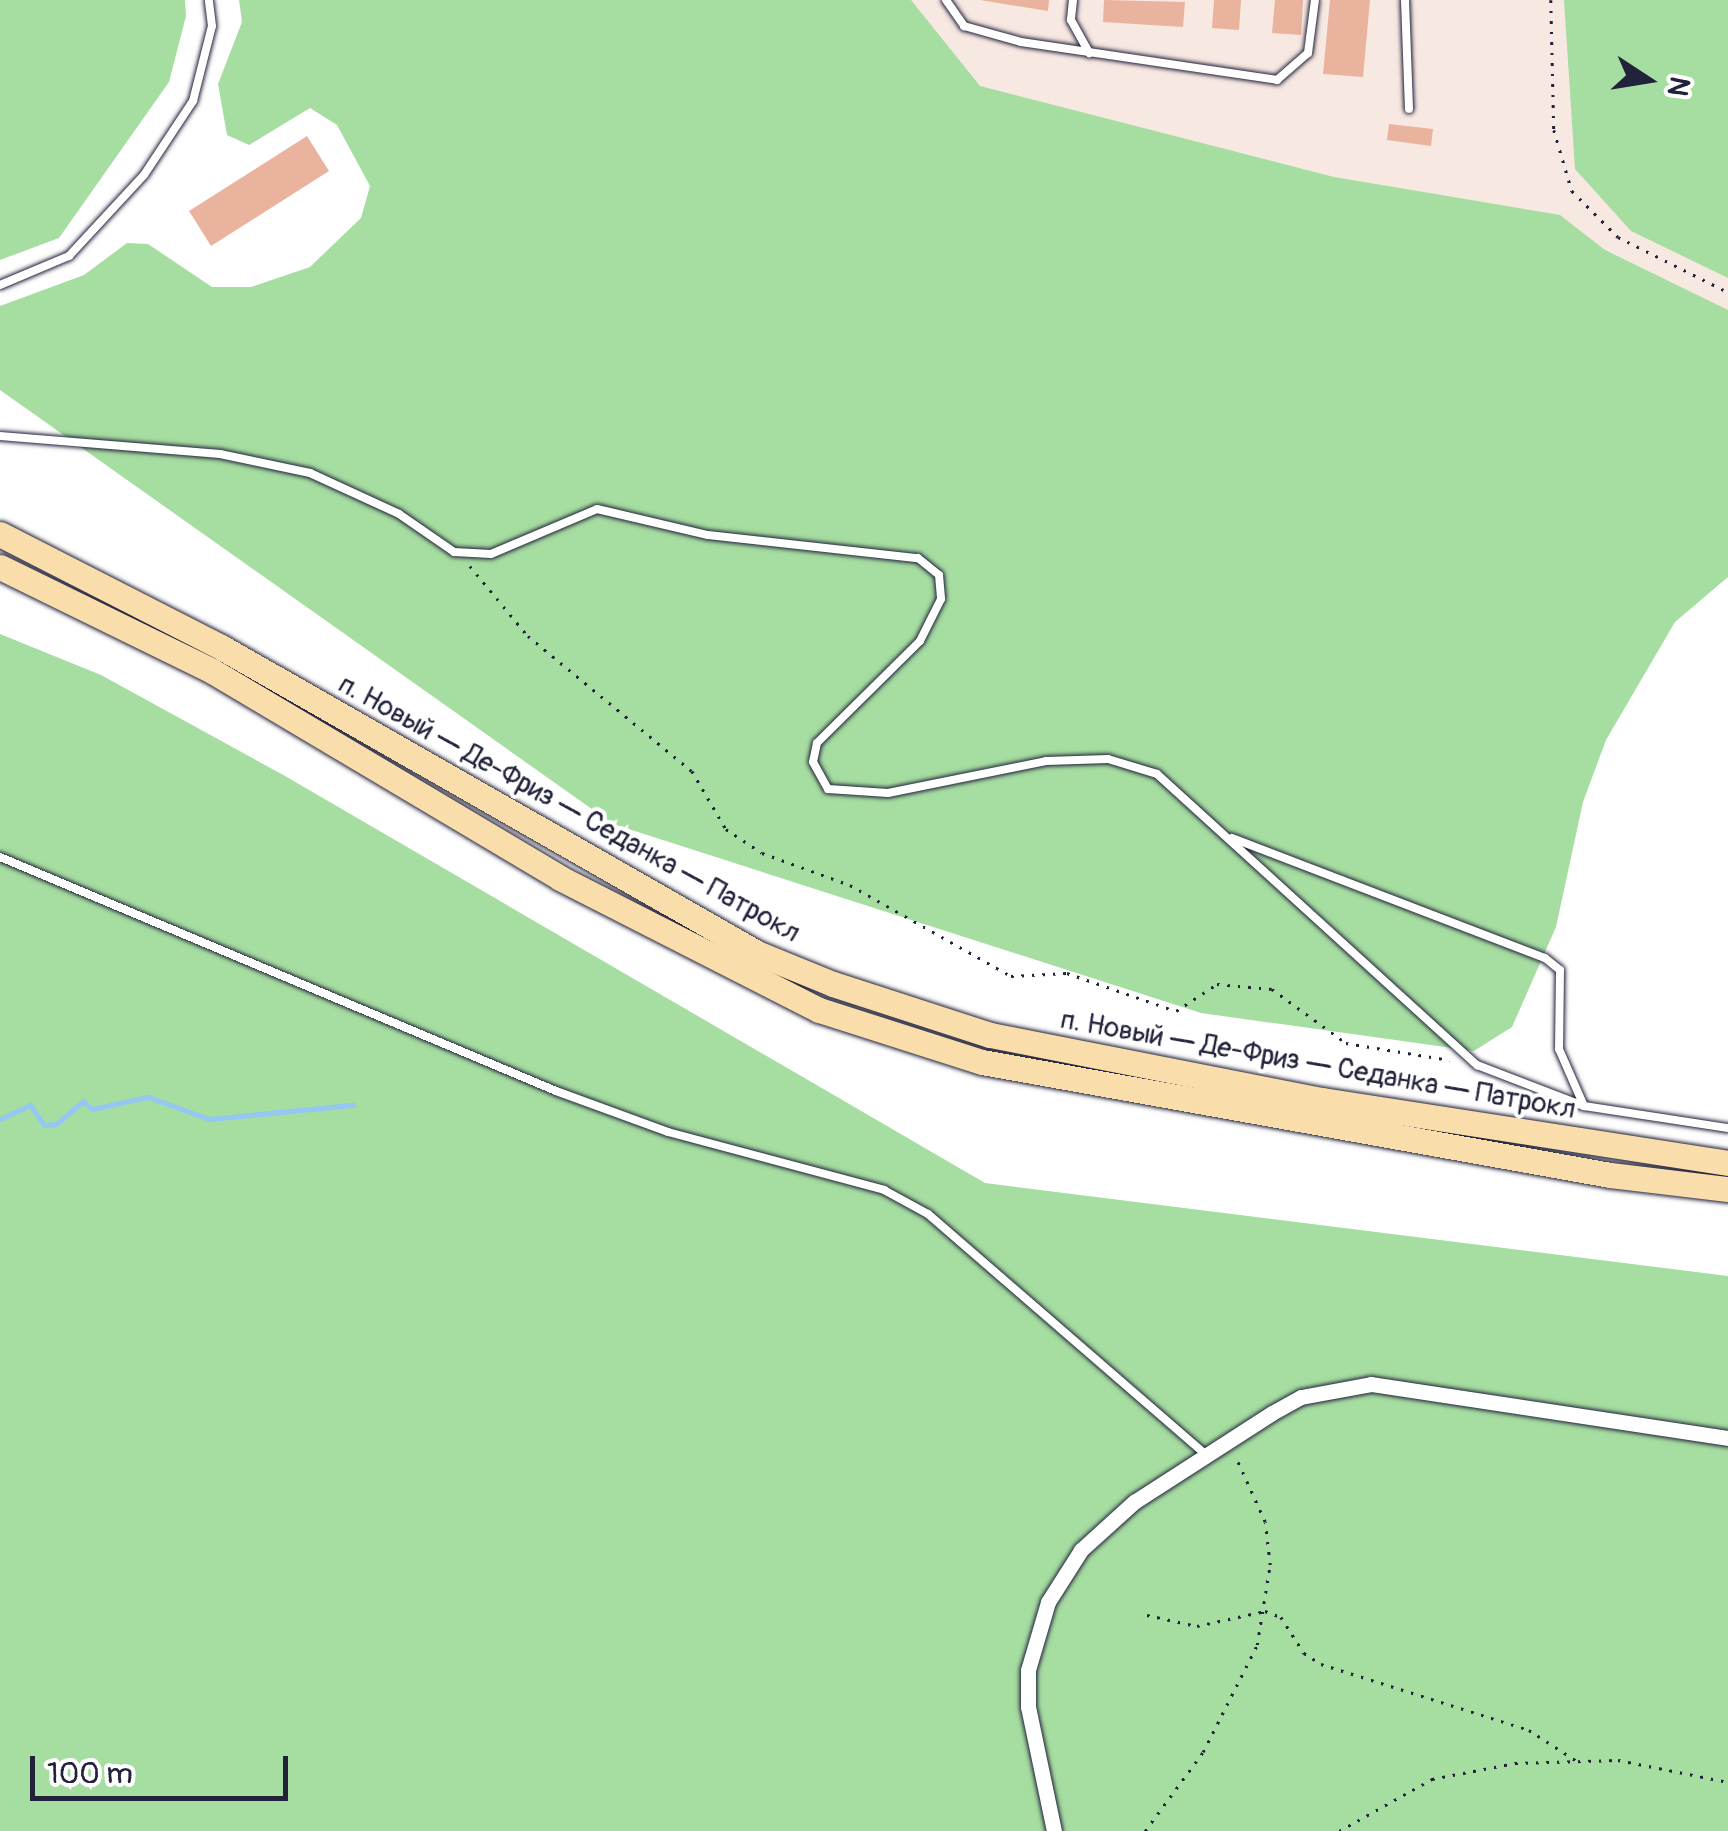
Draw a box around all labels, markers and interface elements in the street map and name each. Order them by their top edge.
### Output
north arrow [1598,30,1698,130]
text: N [1659,73,1697,99]
street label: п. Новый — Де-Фриз — Седанка — Патрокл [332,668,806,950]
street label: п. Новый — Де-Фриз — Седанка — Патрокл [1058,1003,1578,1127]
scale bar [35,1736,292,1798]
text: 100 m [47,1755,133,1792]

